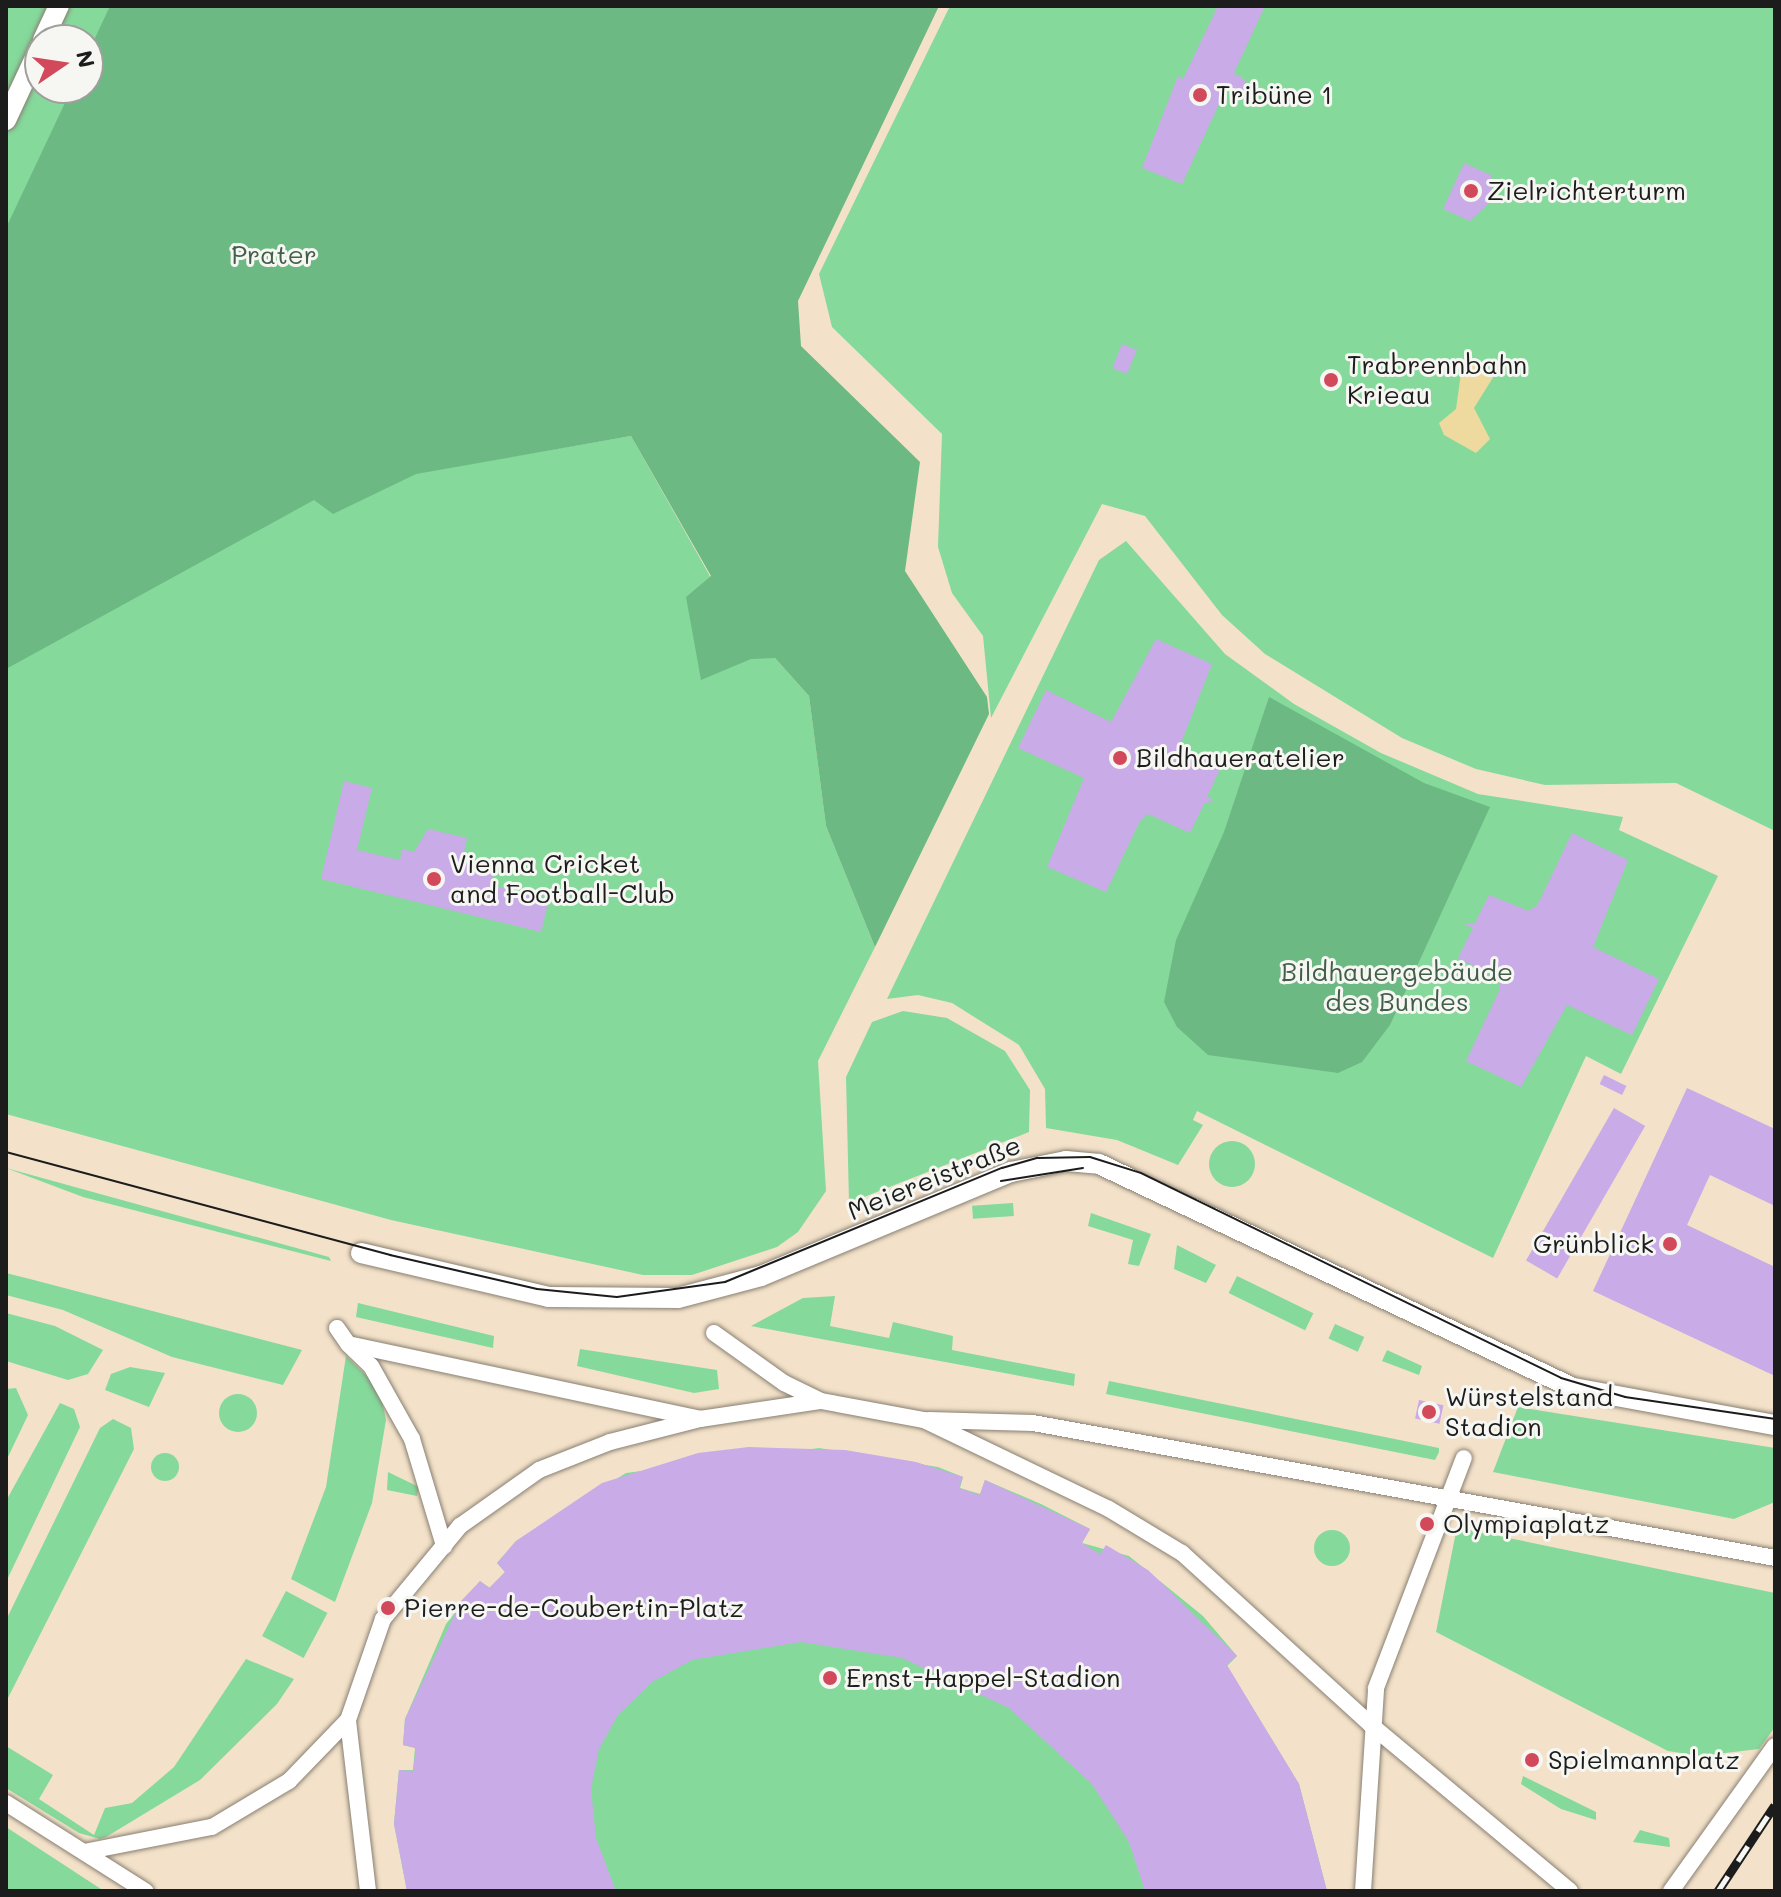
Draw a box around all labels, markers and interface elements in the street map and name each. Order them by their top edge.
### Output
north arrow [24,24,104,104]
text: N [70,48,102,70]
place label: Tribüne 1 [1216,79,1333,111]
marker: Tribüne 1 [1191,86,1209,104]
place label: Zielrichterturm [1487,175,1686,207]
marker: Zielrichterturm [1462,182,1480,200]
park label: Prater [231,239,317,271]
place label: Trabrennbahn Krieau [1347,349,1527,410]
marker: Trabrennbahn Krieau [1322,371,1340,389]
place label: Bildhaueratelier [1136,742,1345,774]
marker: Bildhaueratelier [1111,749,1129,767]
place label: Vienna Cricket and Football-Club [450,848,675,910]
marker: Vienna Cricket and Football-Club [425,870,443,888]
park label: Bildhauergebäude des Bundes [1281,956,1513,1018]
street label: Meiereistraße [843,1129,1025,1227]
place label: Grünblick [1533,1228,1654,1260]
marker: Grünblick [1661,1235,1679,1253]
place label: Würstelstand Stadion [1445,1381,1613,1442]
marker: Würstelstand Stadion [1420,1403,1438,1421]
place label: Olympiaplatz [1443,1508,1609,1540]
marker: Olympiaplatz [1418,1515,1436,1533]
place label: Pierre-de-Coubertin-Platz [404,1592,744,1624]
marker: Pierre-de-Coubertin-Platz [379,1599,397,1617]
place label: Ernst-Happel-Stadion [846,1662,1120,1694]
marker: Ernst-Happel-Stadion [821,1669,839,1687]
place label: Spielmannplatz [1548,1744,1740,1776]
marker: Spielmannplatz [1523,1751,1541,1769]

